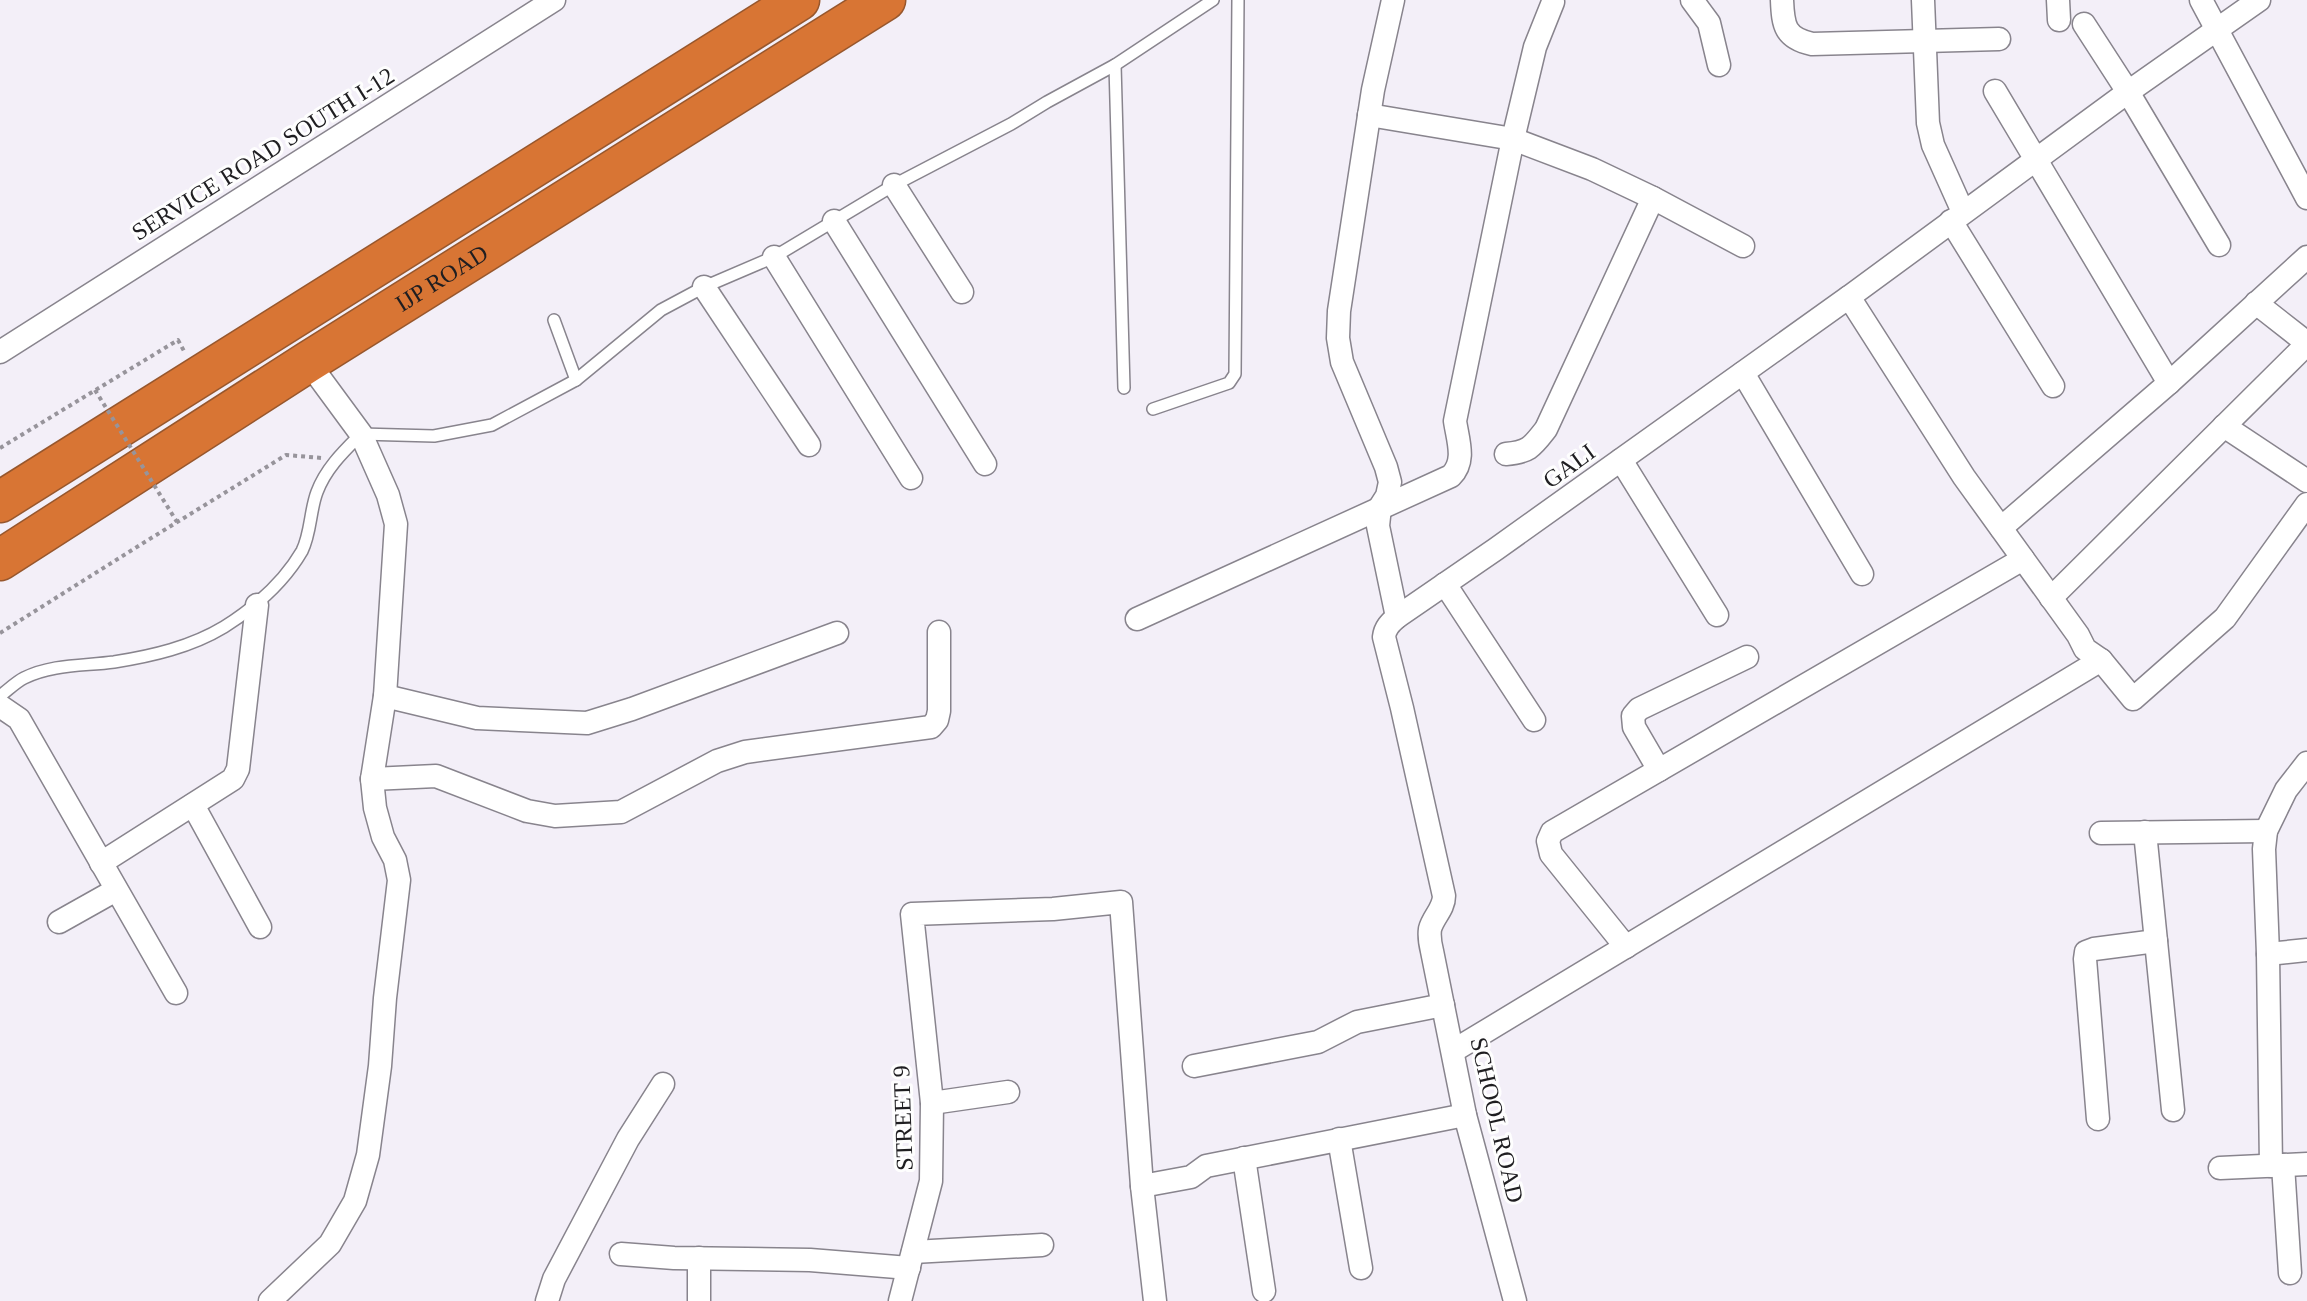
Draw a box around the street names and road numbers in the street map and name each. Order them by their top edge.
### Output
street label: SERVICE ROAD SOUTH I-12 [127,62,399,246]
street label: IJP ROAD [391,240,493,317]
street label: GALI [1538,439,1600,493]
street label: SCHOOL ROAD [1465,1035,1529,1205]
street label: STREET 9 [888,1065,918,1171]

